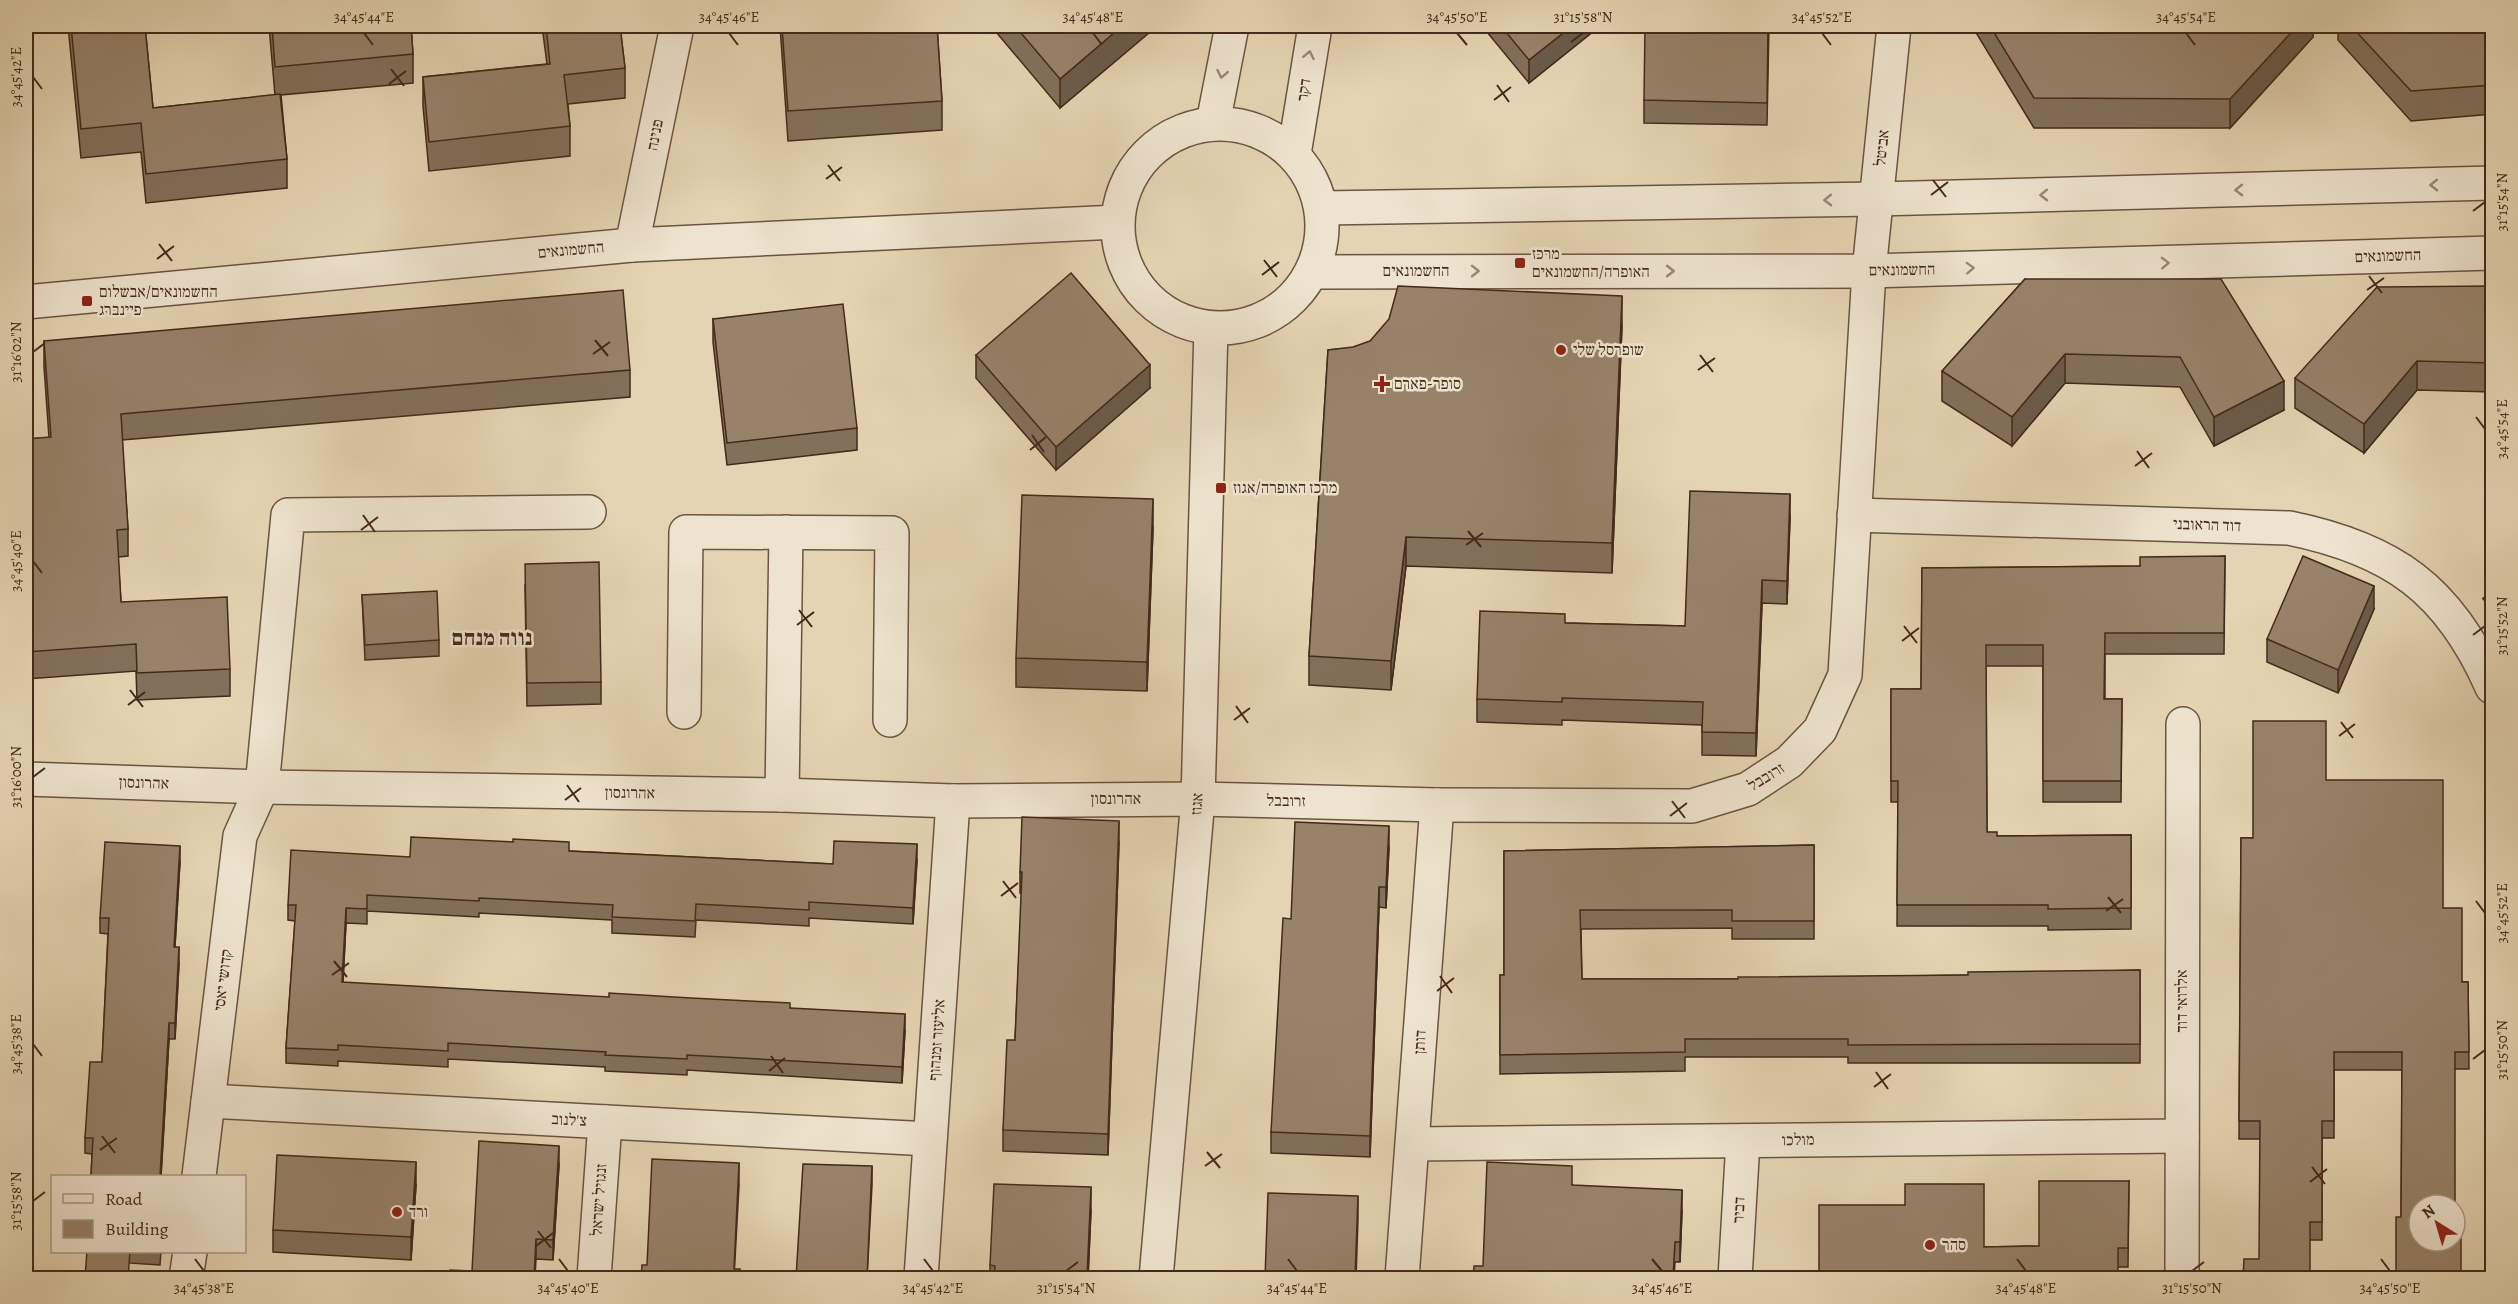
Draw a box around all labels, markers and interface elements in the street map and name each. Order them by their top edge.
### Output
text: 34°45'44"E [334,7,394,27]
text: 34°45'46"E [699,7,759,27]
text: 34°45'48"E [1063,7,1123,27]
text: 34°45'50"E [1426,7,1488,27]
text: 31°15'58"N [1553,7,1613,27]
text: 34°45'52"E [1792,7,1852,27]
text: 34°45'54"E [2156,7,2216,27]
text: 34°45'42"E [6,47,26,107]
one-way arrow [1302,50,1315,60]
one-way arrow [1216,69,1229,79]
street label: דקר [1292,77,1316,103]
street label: פנינה [641,117,669,153]
street label: אביטל [1869,129,1895,167]
text: 31°15'54"N [2492,172,2512,231]
one-way arrow [2430,178,2439,191]
one-way arrow [2235,183,2244,196]
one-way arrow [2040,188,2049,201]
one-way arrow [1824,194,1833,206]
street label: החשמונאים [537,236,605,264]
place label: מרכז האופרה/החשמונאים [1532,243,1650,283]
street label: החשמונאים [2354,244,2422,268]
marker: מרכז האופרה/החשמונאים [1513,256,1527,270]
one-way arrow [2161,256,2170,269]
street label: החשמונאים [1868,258,1936,282]
street label: החשמונאים [1383,260,1449,282]
one-way arrow [1966,262,1975,274]
one-way arrow [1471,265,1480,277]
one-way arrow [1666,265,1675,277]
place label: החשמונאים/אבשלום פיינברג [99,281,218,321]
marker: החשמונאים/אבשלום פיינברג [80,294,94,308]
text: 31°16'02"N [6,321,26,382]
place label: שופרסל שלי [1573,339,1644,361]
marker: שופרסל שלי [1554,343,1568,357]
place label: סופר-פארם [1394,373,1461,395]
marker: סופר-פארם [1375,377,1389,391]
text: 34°45'54"E [2492,399,2512,459]
place label: מרכז האופרה/אגוז [1233,477,1337,499]
marker: מרכז האופרה/אגוז [1214,481,1228,495]
street label: דוד הראובני [2172,513,2242,537]
text: 34°45'40"E [6,530,26,592]
text: 31°15'52"N [2492,596,2512,655]
district label: נווה מנחם [452,623,532,653]
text: 31°16'00"N [6,746,26,808]
street label: זרובבל [1743,757,1789,797]
street label: אהרונסון [118,771,170,795]
street label: אהרונסון [605,782,655,804]
street label: אהרונסון [1091,788,1141,810]
street label: זרובבל [1266,790,1306,812]
street label: אגוז [1185,792,1209,816]
text: 34°45'52"E [2492,883,2512,943]
street label: קדושי יאסי [208,948,238,1012]
street label: אלרואי דוד [2171,970,2193,1032]
street label: אליעזר זמנהוף [923,998,951,1082]
text: 34°45'38"E [6,1014,26,1074]
text: 31°15'50"N [2492,1020,2512,1080]
street label: דותן [1408,1029,1432,1055]
street label: צ'לנוב [551,1108,587,1132]
street label: מולכו [1781,1129,1815,1151]
street label: זנגויל ישראל [585,1163,613,1237]
text: 31°15'58"N [6,1171,26,1231]
legend [51,1175,246,1253]
text: Road [105,1187,143,1211]
north arrow [2407,1193,2467,1253]
street label: דביר [1727,1196,1751,1224]
text: N [2417,1199,2440,1224]
place label: ורד [409,1201,428,1223]
marker: ורד [390,1205,404,1219]
text: Building [105,1217,169,1241]
place label: סהר [1942,1234,1966,1256]
marker: סהר [1923,1238,1937,1252]
text: 34°45'38"E [174,1278,234,1298]
text: 34°45'40"E [537,1278,599,1298]
text: 34°45'42"E [903,1278,963,1298]
text: 31°15'54"N [1037,1278,1096,1298]
text: 34°45'44"E [1267,1278,1327,1298]
text: 34°45'46"E [1632,1278,1692,1298]
text: 34°45'48"E [1996,1278,2056,1298]
text: 31°15'50"N [2162,1278,2222,1298]
text: 34°45'50"E [2359,1278,2421,1298]

